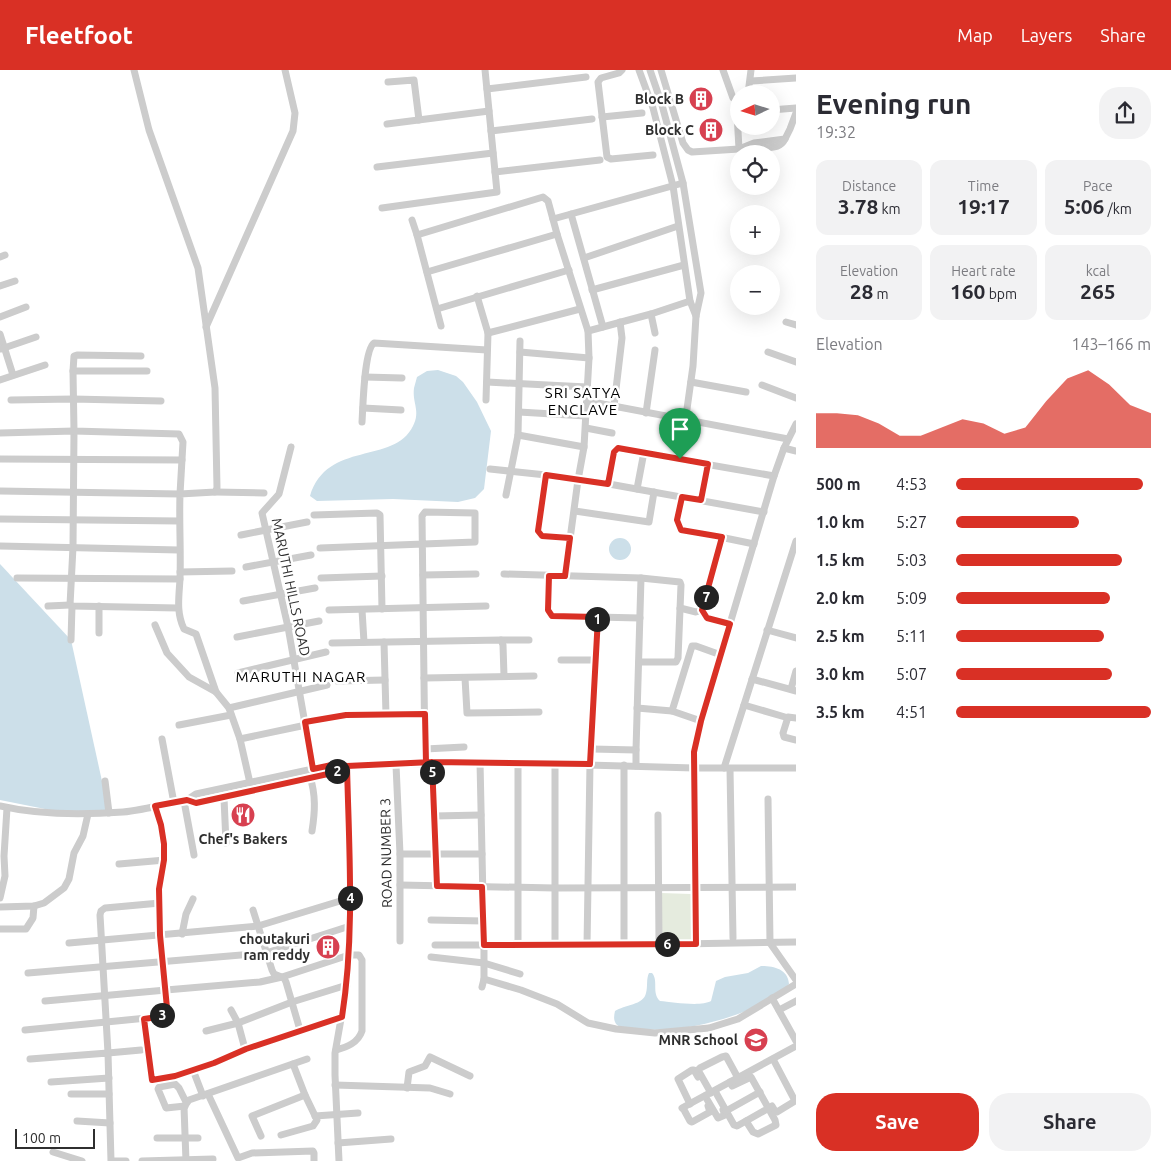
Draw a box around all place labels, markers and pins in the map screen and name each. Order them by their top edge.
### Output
building icon: Block B [688,86,714,112]
place label: Block B [635,91,684,107]
building icon: Block C [698,117,724,143]
place label: Block C [645,122,694,138]
pin [659,408,701,459]
pin: 7 [694,584,718,610]
pin: 1 [584,606,610,632]
pin: 2 [324,758,350,784]
pin: 5 [420,760,444,784]
restaurant icon: Chef's Bakers [230,802,256,828]
place label: Chef's Bakers [198,831,288,847]
pin: 4 [338,886,362,910]
place label: choutakuri ram reddy [239,931,311,963]
pin: 6 [654,932,680,956]
building icon: choutakuri ram reddy [315,934,341,960]
pin: 3 [150,1002,174,1028]
school or university icon: MNR School [743,1027,769,1053]
place label: MNR School [658,1032,738,1048]

